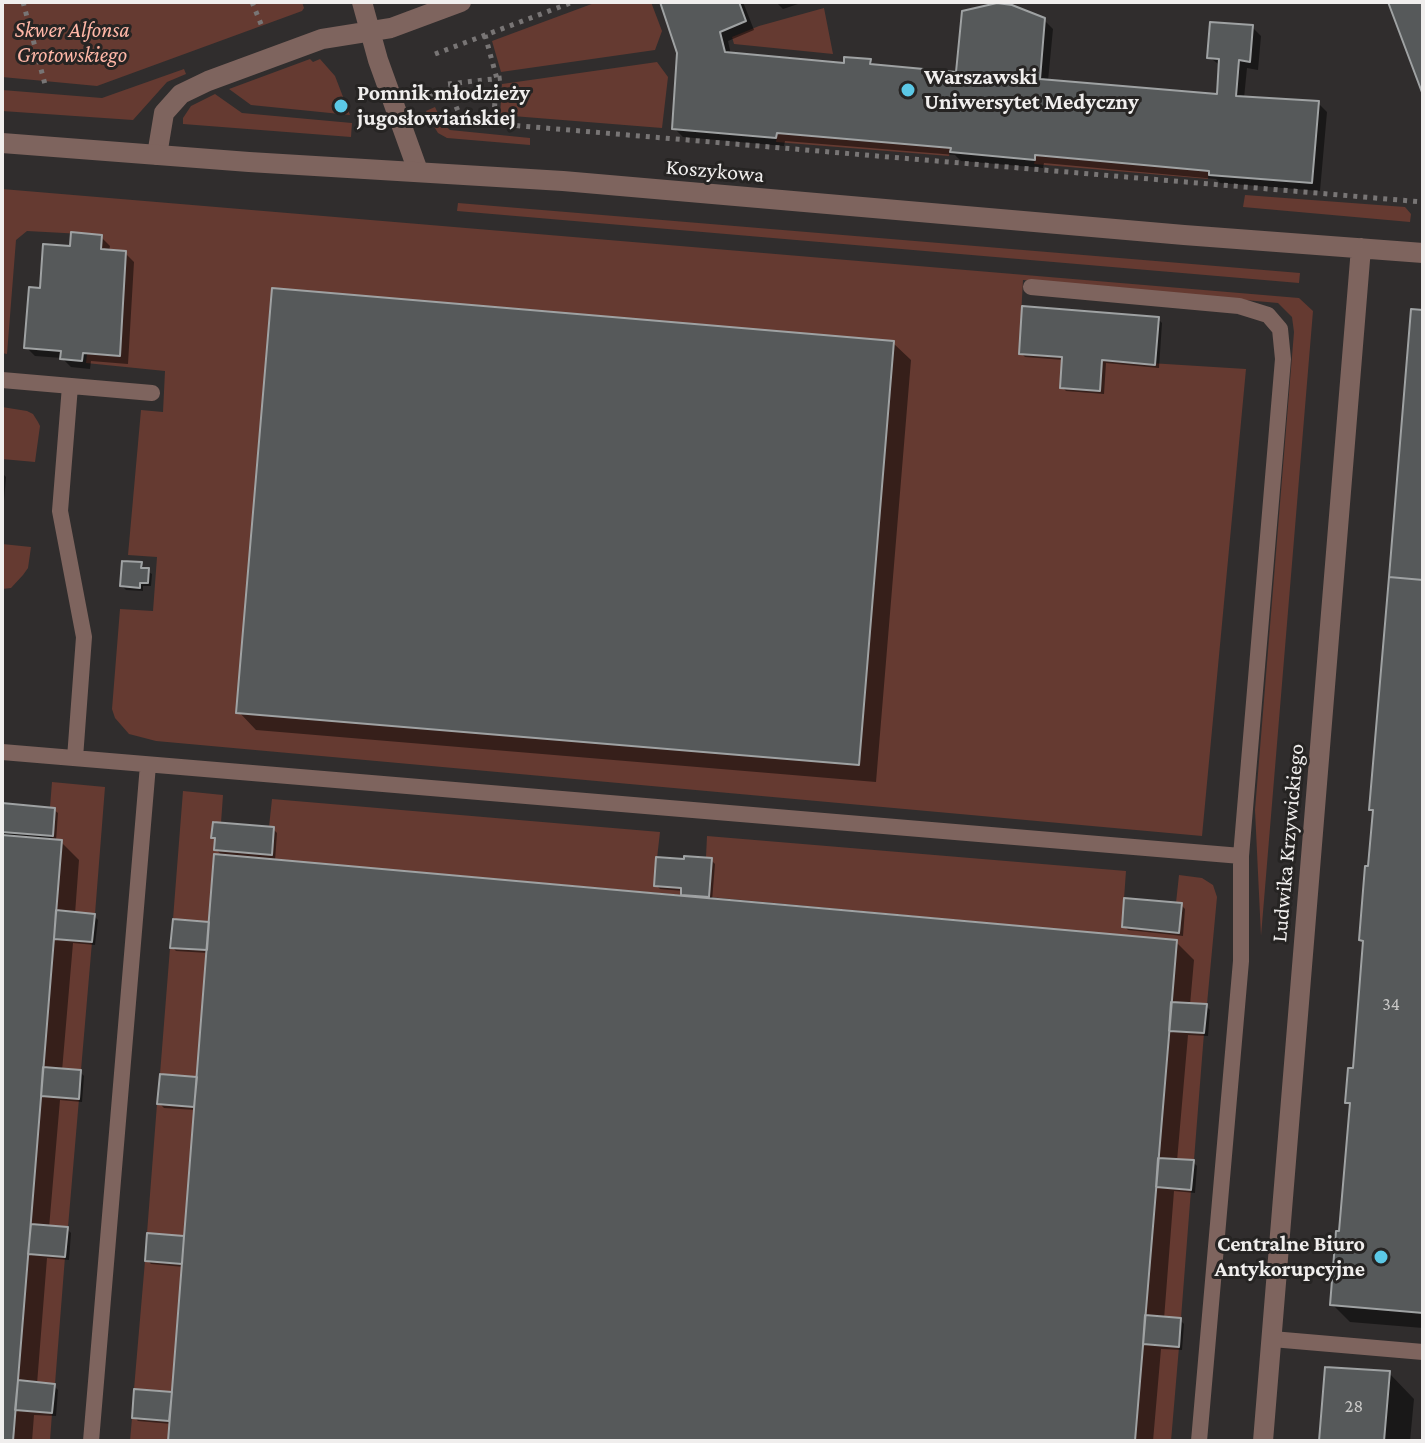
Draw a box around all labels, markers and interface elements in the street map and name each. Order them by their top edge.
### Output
park label: Skwer Alfonsa Grotowskiego [14,17,130,68]
place label: Warszawski Uniwersytet Medyczny [924,64,1139,116]
place label: Pomnik młodzieży jugosłowiańskiej [357,80,530,132]
marker: Warszawski Uniwersytet Medyczny [899,81,917,99]
marker: Pomnik młodzieży jugosłowiańskiej [332,97,350,115]
street label: Koszykowa [665,154,765,188]
street label: Ludwika Krzywickiego [1266,743,1310,943]
house number: 34 [1382,993,1400,1015]
place label: Centralne Biuro Antykorupcyjne [1215,1231,1365,1282]
marker: Centralne Biuro Antykorupcyjne [1372,1248,1390,1266]
house number: 28 [1345,1395,1363,1417]

